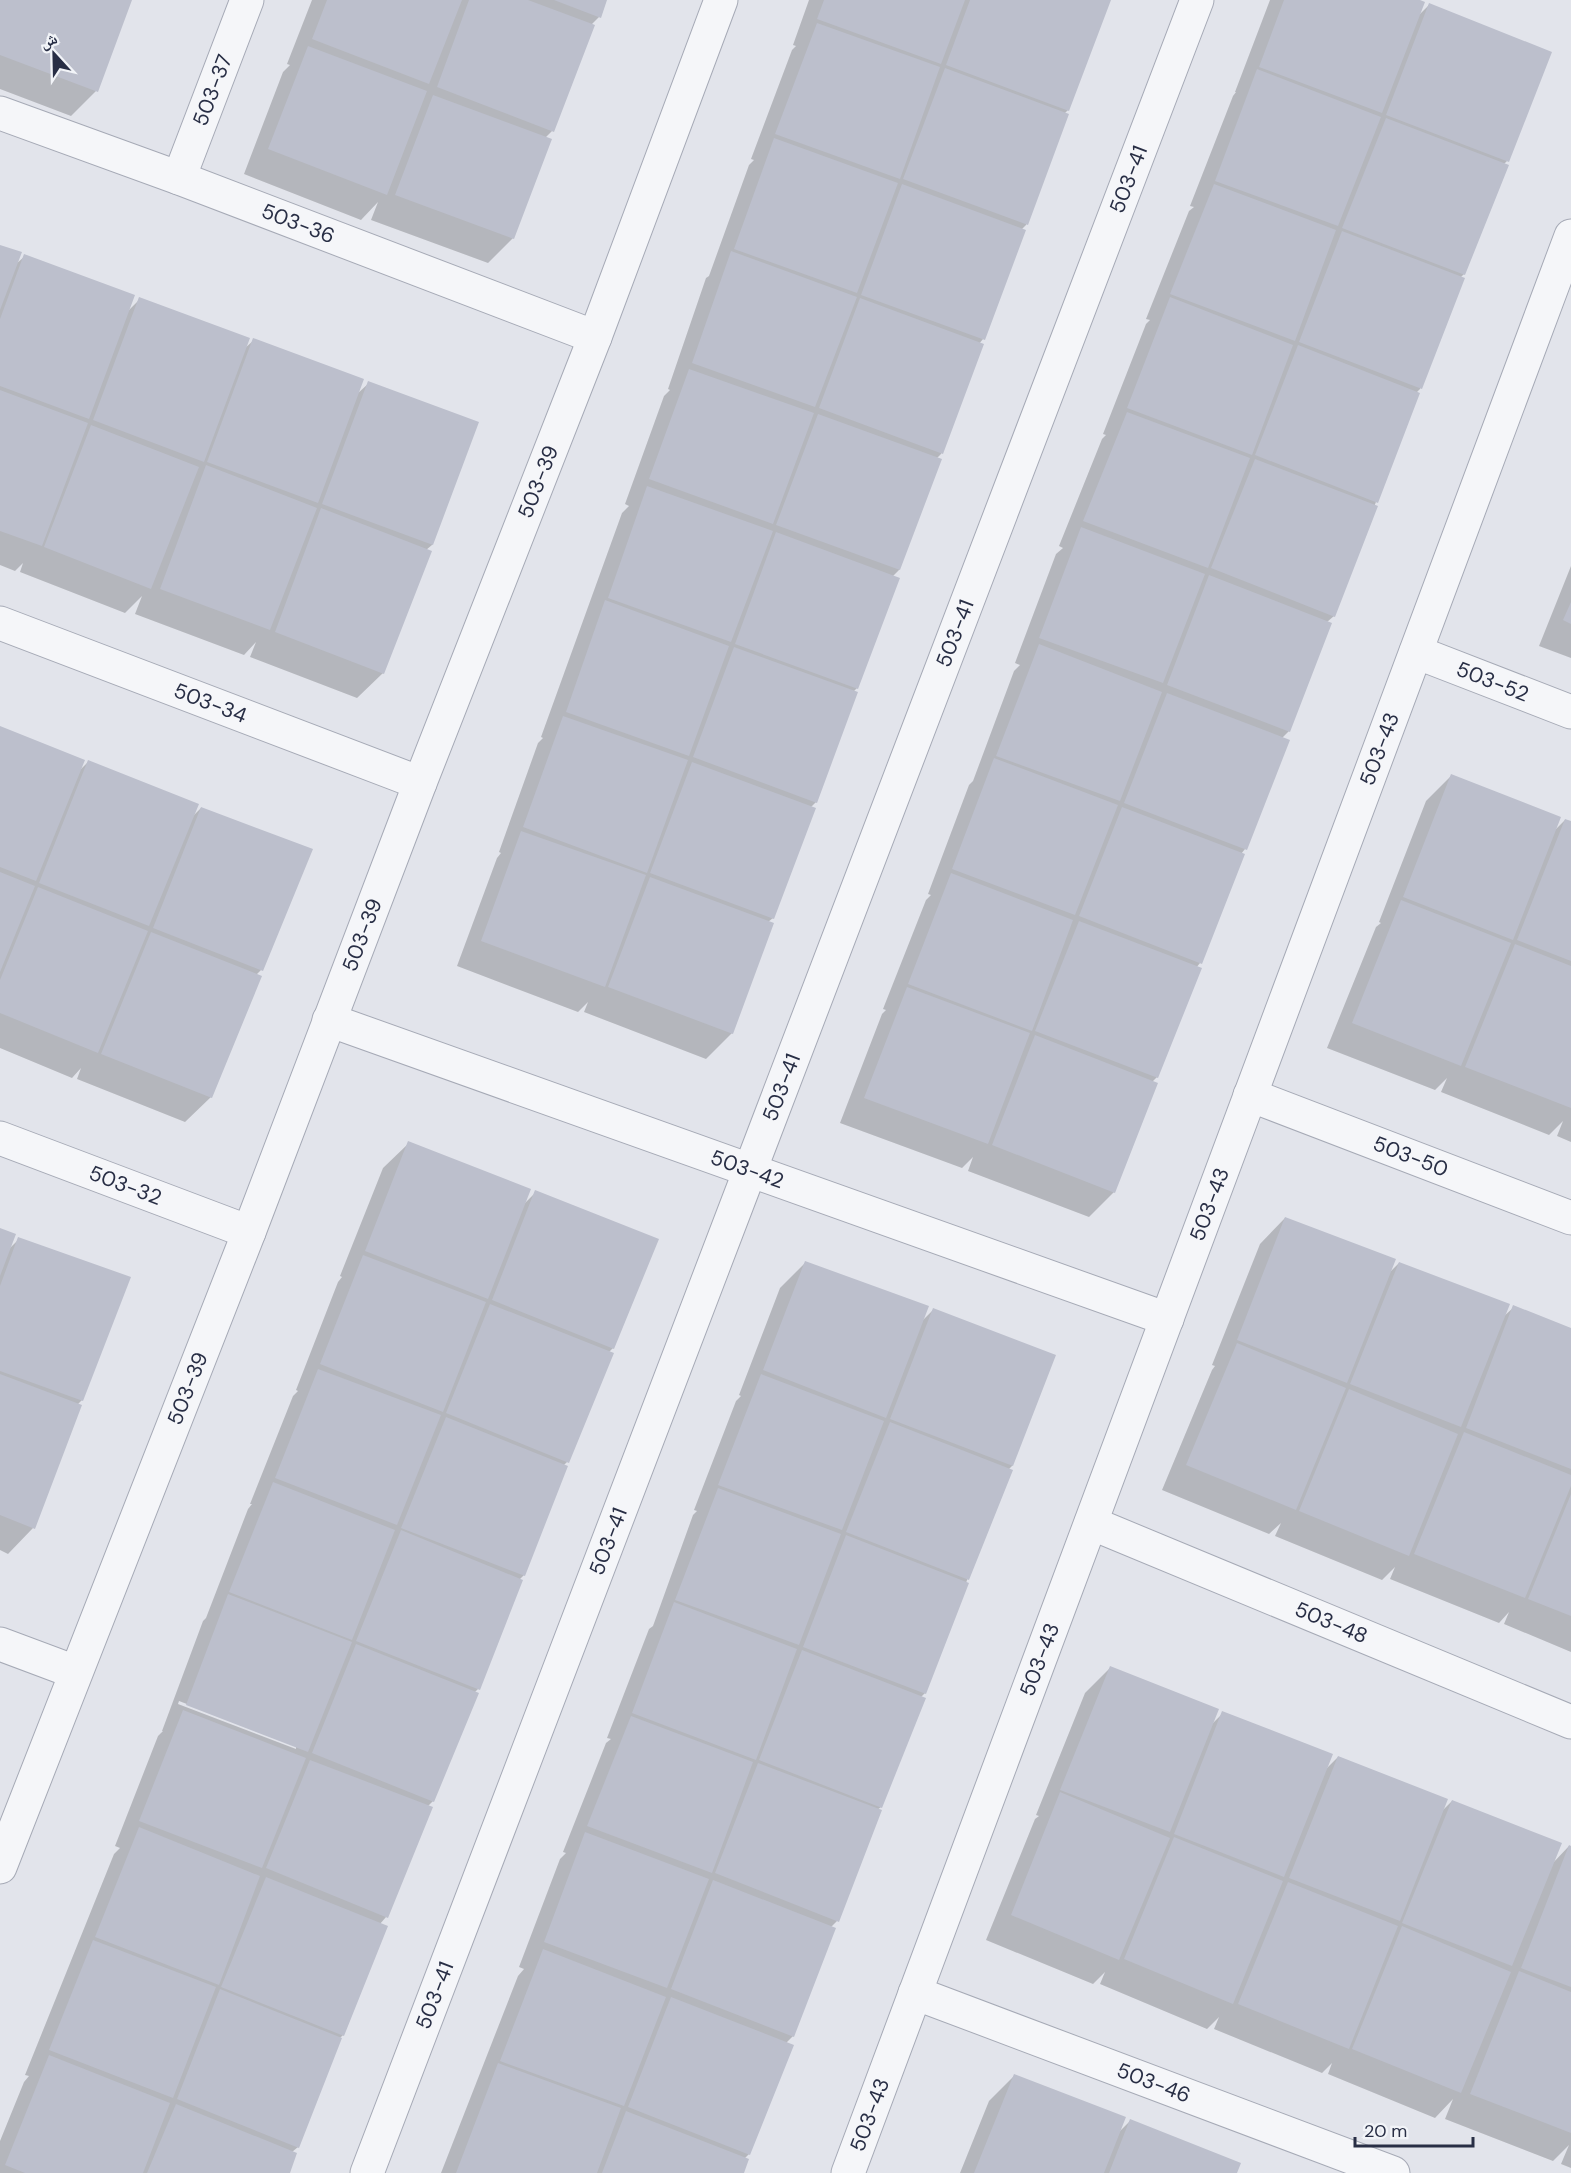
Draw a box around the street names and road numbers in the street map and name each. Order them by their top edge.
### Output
street label: 503-37 [186,51,239,130]
street label: 503-41 [1103,142,1154,217]
street label: 503-36 [257,197,339,250]
street label: 503-39 [511,441,565,522]
street label: 503-41 [929,596,981,671]
street label: 503-52 [1452,655,1533,708]
street label: 503-34 [170,676,251,730]
street label: 503-43 [1353,708,1406,790]
street label: 503-39 [336,894,389,975]
street label: 503-41 [756,1050,807,1125]
street label: 503-50 [1369,1129,1452,1184]
street label: 503-42 [707,1143,788,1195]
street label: 503-32 [85,1159,166,1212]
street label: 503-43 [1183,1164,1236,1245]
street label: 503-39 [161,1348,215,1429]
street label: 503-41 [583,1504,634,1579]
street label: 503-48 [1290,1595,1372,1650]
street label: 503-43 [1013,1619,1066,1700]
street label: 503-41 [409,1958,460,2033]
street label: 503-46 [1113,2056,1195,2110]
street label: 503-43 [843,2074,896,2155]

